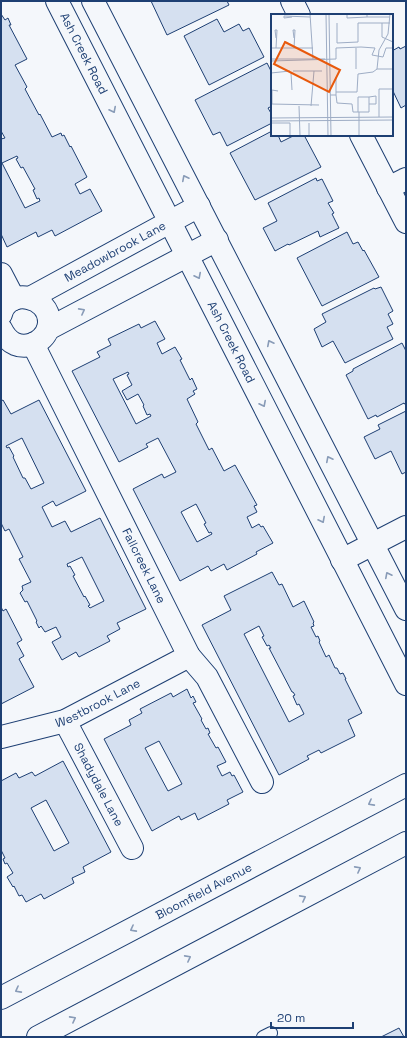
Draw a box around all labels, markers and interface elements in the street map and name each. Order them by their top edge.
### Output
street label: Ash Creek Road [56,10,111,97]
inset map [271,14,393,136]
one-way arrow [108,106,116,114]
one-way arrow [182,174,189,182]
street label: Meadowbrook Lane [62,218,169,286]
one-way arrow [193,272,201,279]
street label: Ash Creek Road [204,299,259,386]
one-way arrow [78,308,85,316]
one-way arrow [267,340,274,347]
one-way arrow [258,400,266,407]
one-way arrow [326,456,334,463]
one-way arrow [317,516,325,523]
street label: Fallcreek Lane [118,525,169,606]
one-way arrow [385,571,393,579]
street label: Westbrook Lane [54,675,143,731]
street label: Shadydale Lane [70,740,127,829]
one-way arrow [368,798,376,806]
street label: Bloomfield Avenue [153,859,255,923]
one-way arrow [354,866,361,873]
one-way arrow [299,895,306,903]
one-way arrow [129,924,137,932]
one-way arrow [184,956,191,963]
one-way arrow [14,985,22,992]
scale bar [271,1004,353,1030]
text: 20 m [277,1010,305,1026]
one-way arrow [68,1016,76,1024]

